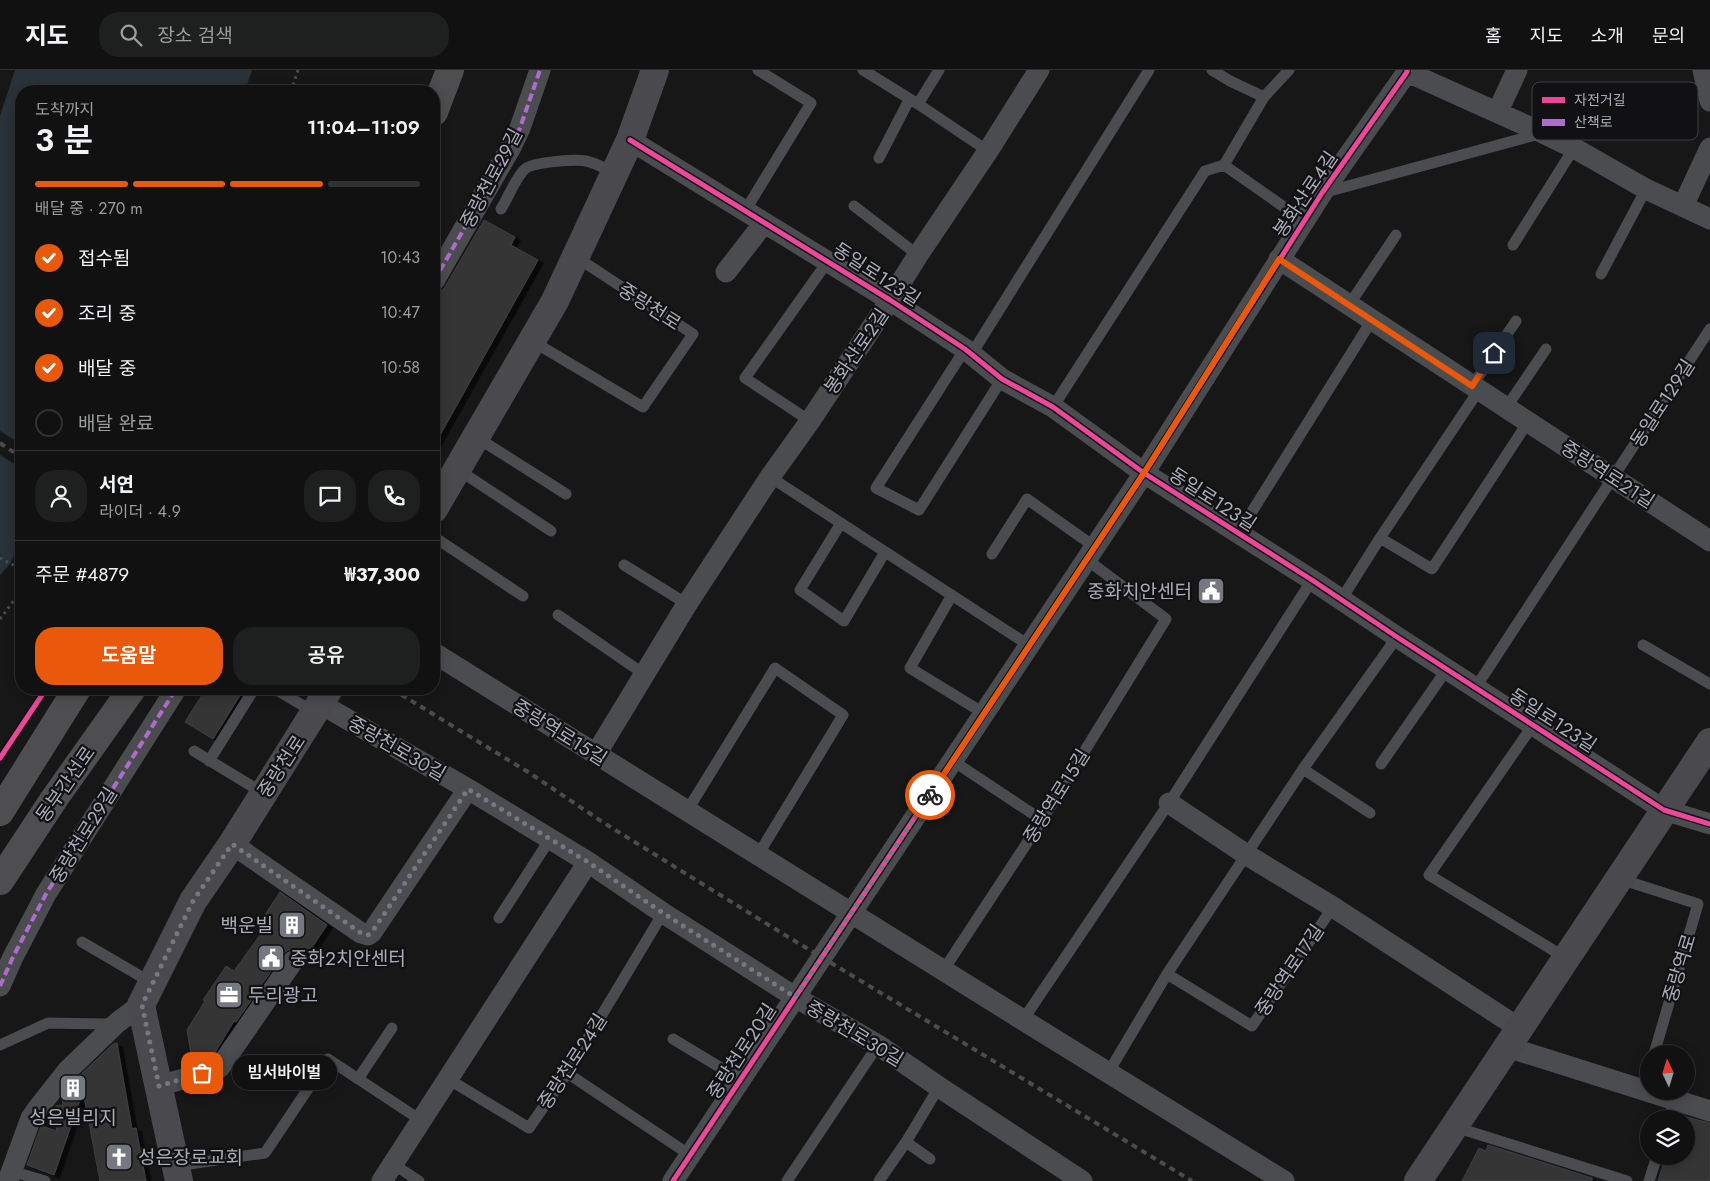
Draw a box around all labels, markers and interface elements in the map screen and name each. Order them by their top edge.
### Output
search box [99,12,449,57]
text: 지도 [25,18,69,53]
icon: search [117,21,145,49]
text: 장소 검색 [157,22,233,49]
text: 홈 [1485,23,1502,49]
text: 지도 [1530,23,1563,49]
text: 소개 [1591,23,1624,49]
text: 문의 [1652,23,1685,49]
legend [1532,82,1698,140]
text: 자전거길 [1574,90,1626,110]
text: 도착까지 [35,98,94,121]
text: 산책로 [1574,112,1613,132]
text: 11:04–11:09 [307,114,420,141]
text: 3 분 [35,117,93,163]
street label: 중랑천로29길 [454,124,529,233]
street label: 봉화산로4길 [1267,146,1344,243]
text: 배달 중 · 270 m [35,197,143,220]
street label: 동일로123길 [828,236,926,313]
icon: check [35,244,63,272]
text: 접수됨 [78,245,130,272]
text: 10:43 [380,246,420,269]
street label: 중랑천로 [613,276,686,337]
icon: check [35,299,63,327]
text: 조리 중 [78,300,136,327]
text: 10:47 [381,301,420,324]
street label: 봉화산로2길 [818,303,895,400]
pin [1473,332,1515,374]
icon: home [1480,339,1508,367]
icon: check [35,354,63,382]
street label: 동일로129길 [1624,354,1701,453]
text: 배달 중 [78,355,136,382]
text: 10:58 [381,356,420,379]
text: 배달 완료 [78,410,154,437]
street label: 중랑역로21길 [1556,434,1660,515]
street label: 동일로123길 [1164,461,1262,538]
button: person [35,470,87,522]
button: chat [304,470,356,522]
button: phone [368,470,420,522]
text: 서연 [99,471,134,498]
text: 라이더 · 4.9 [99,500,181,523]
text: 주문 #4879 [35,561,129,588]
text: ₩37,300 [345,561,420,588]
public building icon: 중화치안센터 [1196,576,1226,606]
place label: 중화치안센터 [1087,578,1192,605]
button: 도움말 [35,627,223,685]
button: 공유 [233,627,420,685]
street label: 동일로123길 [1504,682,1602,759]
street label: 중랑역로15길 [507,693,612,772]
street label: 중랑천로30길 [343,709,451,787]
street label: 중랑천로 [251,730,312,803]
street label: 동부간선로 [29,741,102,828]
street label: 중랑역로15길 [1017,744,1096,849]
courier [905,770,955,820]
icon: bike [916,781,944,809]
street label: 중랑천로29길 [43,782,124,889]
building icon: 백운빌 [277,910,307,940]
place label: 백운빌 [221,912,273,939]
street label: 중랑역로17길 [1249,919,1330,1022]
street label: 중랑역로 [1656,931,1703,1006]
public building icon: 중화2치안센터 [256,943,286,973]
place label: 중화2치안센터 [290,945,406,972]
office icon: 두리광고 [214,980,244,1010]
place label: 두리광고 [248,982,318,1009]
street label: 중랑천로30길 [801,994,908,1073]
street label: 중랑천로20길 [700,998,783,1105]
street label: 중랑천로24길 [531,1008,614,1114]
north arrow [1640,1045,1695,1100]
map controls [1640,1045,1695,1165]
pin [181,1052,223,1094]
callout: 빔서바이벌 [232,1056,337,1090]
icon: bag [188,1059,216,1087]
text: 빔서바이벌 [248,1061,321,1084]
building icon: 성은빌리지 [58,1073,88,1103]
place label: 성은빌리지 [29,1104,117,1131]
button: layers [1640,1110,1695,1165]
church icon: 성은장로교회 [104,1142,134,1172]
place label: 성은장로교회 [138,1144,243,1171]

